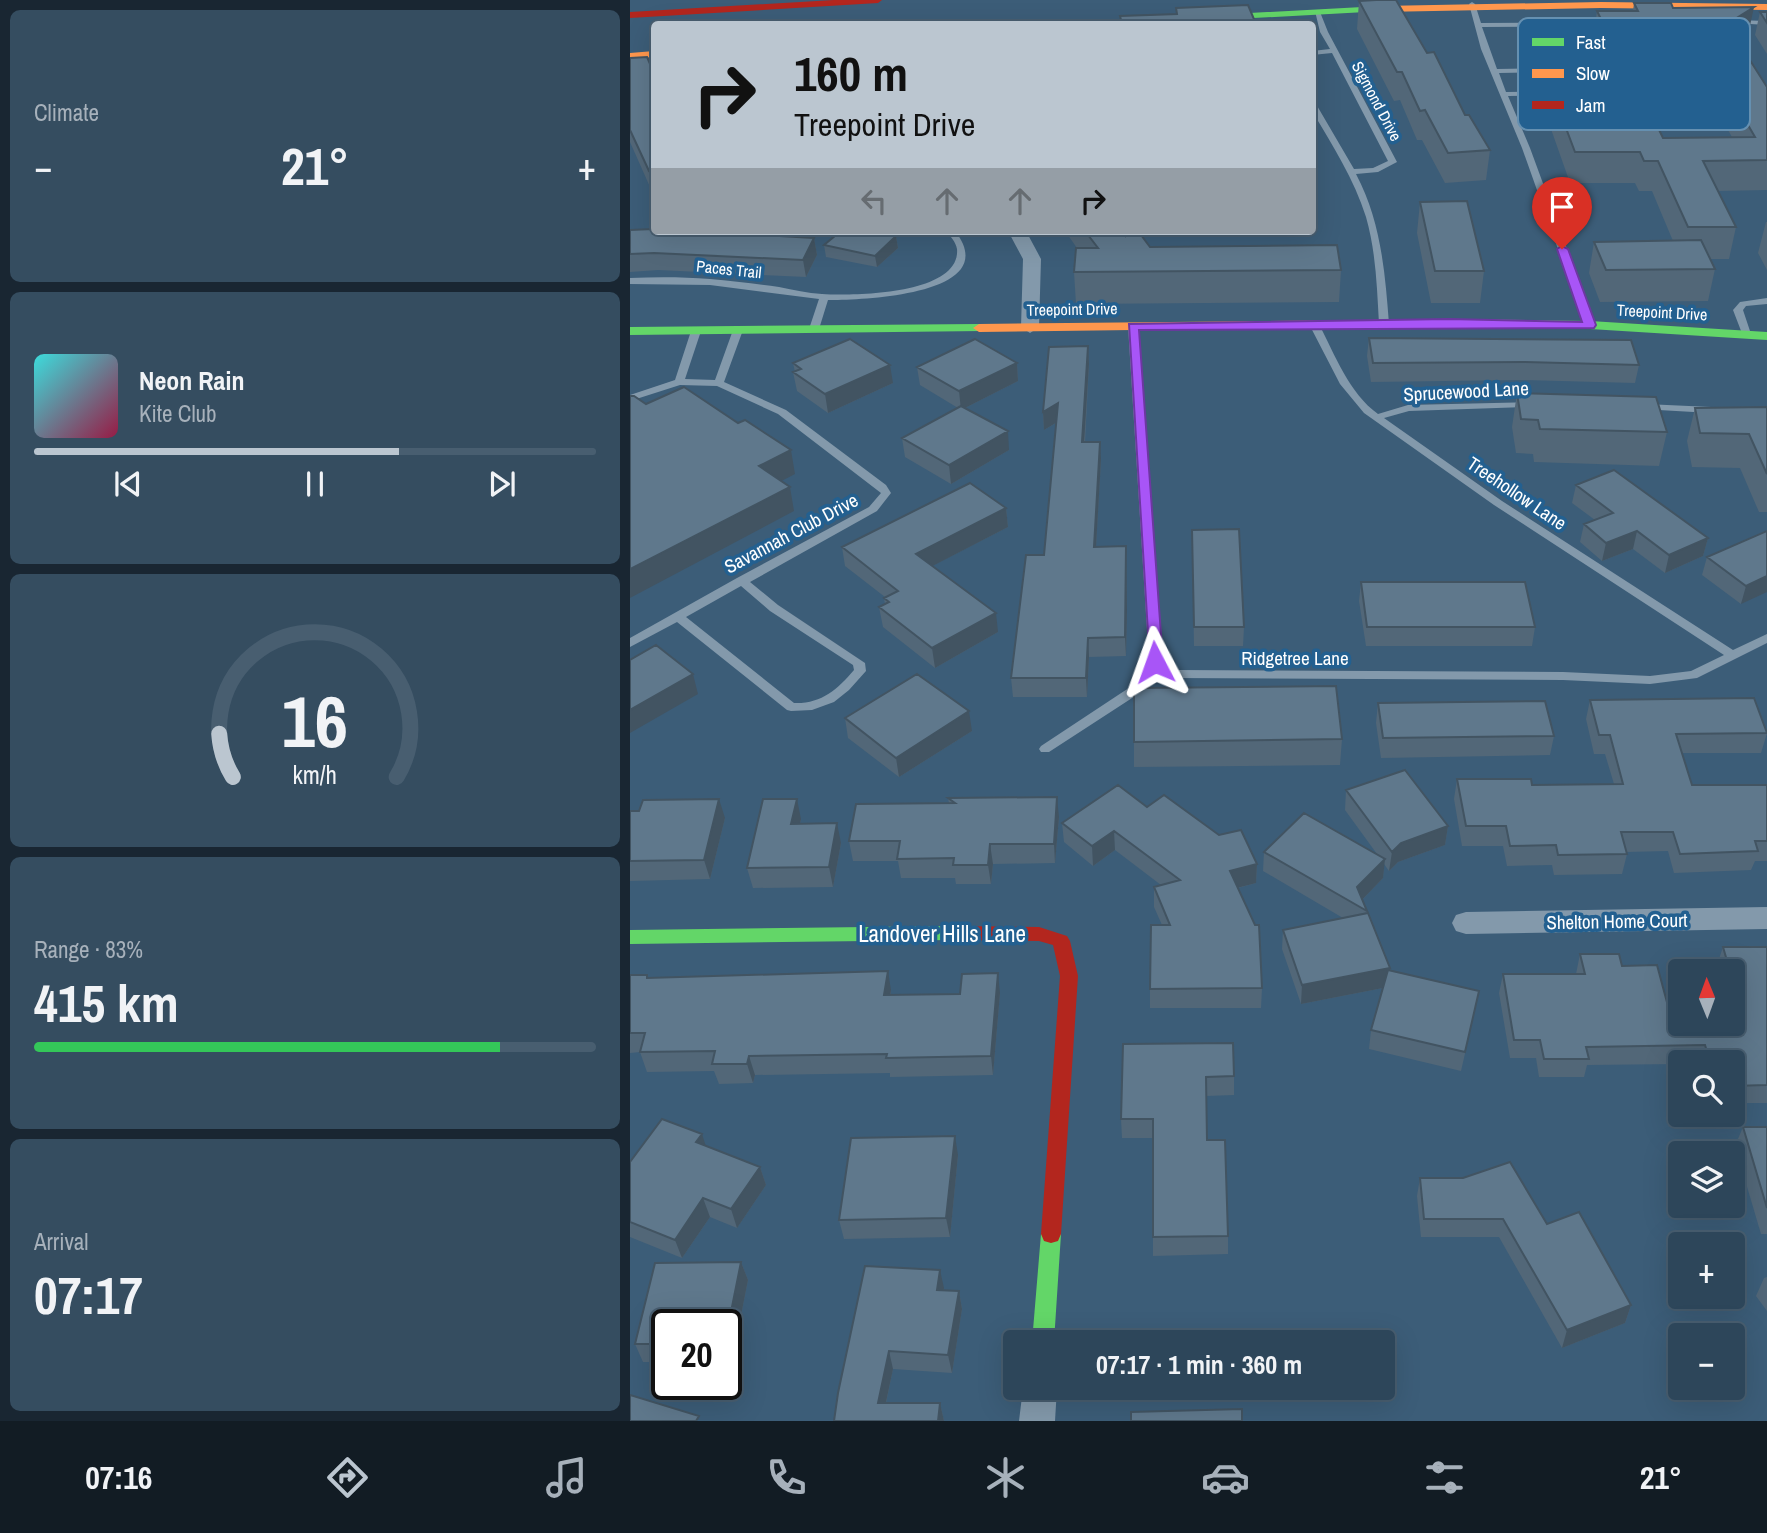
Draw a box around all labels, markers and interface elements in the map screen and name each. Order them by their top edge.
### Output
legend [1518,18,1750,130]
text: Fast [1576,29,1606,55]
text: 160 m [794,40,908,106]
icon: right [679,49,770,140]
street label: Sigmond Drive [1347,57,1407,145]
text: Slow [1576,60,1611,86]
text: Jam [1576,92,1605,118]
text: Climate [34,97,99,128]
text: Treepoint Drive [794,103,975,146]
text: 21° [281,131,349,201]
text: − [34,141,52,192]
text: + [578,141,596,192]
pin [1532,177,1592,249]
icon: left [855,182,893,220]
icon: ahead [928,182,966,220]
icon: ahead [1001,182,1039,220]
icon: right [1074,182,1112,220]
icon: arrive [1543,188,1581,226]
street label: Paces Trail [695,255,763,283]
street label: Treepoint Drive [1026,297,1118,321]
street label: Treepoint Drive [1616,299,1708,325]
text: Neon Rain [139,363,244,398]
street label: Sprucewood Lane [1403,375,1529,407]
text: Kite Club [139,398,217,429]
street label: Treehollow Lane [1462,450,1572,536]
icon: previous [109,465,147,503]
icon: pause [296,465,334,503]
icon: next [483,465,521,503]
street label: Savannah Club Drive [720,487,862,579]
position arrow [1118,625,1192,699]
street label: Ridgetree Lane [1241,645,1349,671]
text: 16 [282,672,348,770]
text: km/h [293,757,337,791]
street label: Shelton Home Court [1546,907,1688,935]
street label: Landover Hills Lane [858,918,1026,949]
text: Range · 83% [34,934,143,965]
north arrow [1668,959,1745,1036]
map controls [1668,959,1745,1400]
text: 415 km [34,968,179,1038]
button: search [1668,1050,1745,1127]
button: layers [1668,1141,1745,1218]
text: Arrival [34,1226,89,1257]
button: + [1668,1232,1745,1309]
text: 07:17 [34,1260,143,1330]
speed limit sign: 20 [651,1309,742,1400]
button: − [1668,1323,1745,1400]
text: 07:17 · 1 min · 360 m [1096,1347,1302,1382]
icon: directions [323,1453,372,1502]
icon: music [542,1453,591,1502]
icon: phone [762,1453,811,1502]
icon: climate [981,1453,1030,1502]
icon: car [1201,1453,1250,1502]
icon: filters [1420,1453,1469,1502]
text: 07:16 [85,1456,152,1499]
text: 21° [1640,1456,1682,1499]

